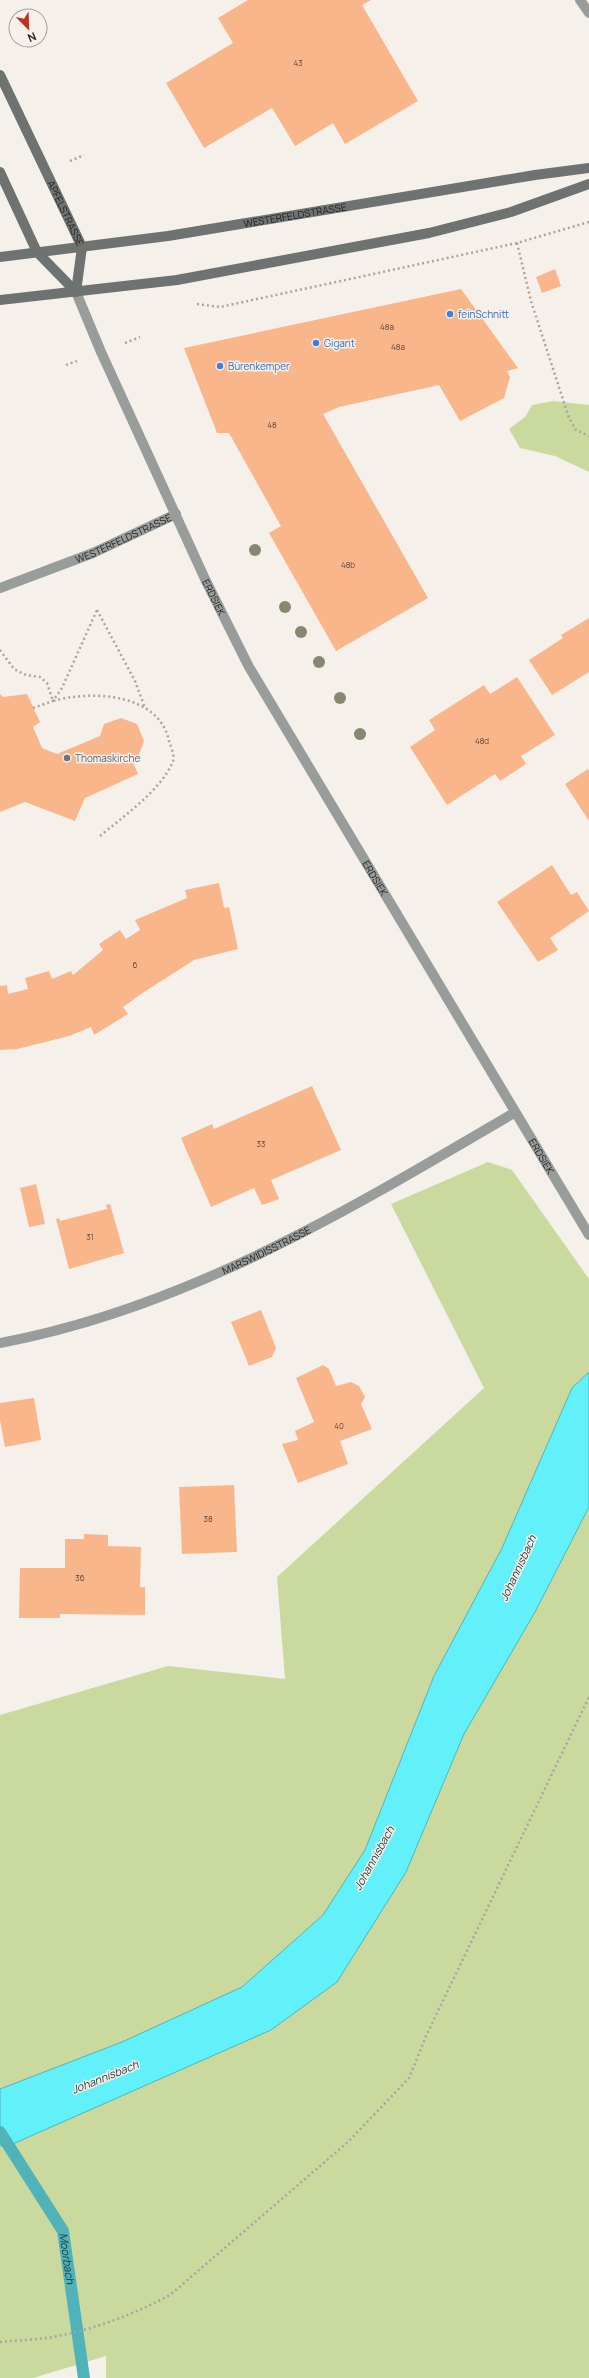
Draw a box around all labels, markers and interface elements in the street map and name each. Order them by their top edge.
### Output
north arrow [8,8,48,48]
text: N [25,29,39,46]
house number: 43 [293,57,303,68]
street label: APFELSTRASSE [44,178,88,248]
street label: WESTERFELDSTRASSE [242,199,348,230]
place label: feinSchnitt [458,307,509,321]
marker: feinSchnitt [445,309,455,319]
house number: 48a [380,321,394,332]
place label: Gigant [324,336,355,350]
marker: Gigant [311,338,321,348]
house number: 48a [391,341,405,352]
place label: Bürenkemper [228,359,290,373]
marker: Bürenkemper [215,361,225,371]
house number: 48 [267,419,277,430]
street label: WESTERFELDSTRASSE [73,510,174,566]
house number: 48b [341,559,355,570]
street label: ERDSIEK [199,577,229,618]
house number: 48d [475,735,489,746]
place label: Thomaskirche [75,751,140,765]
marker: Thomaskirche [62,753,72,763]
street label: ERDSIEK [359,858,391,898]
house number: 6 [133,959,138,970]
street label: ERDSIEK [526,1136,558,1176]
house number: 33 [257,1138,265,1149]
street label: MARSWIDISSTRASSE [220,1222,313,1277]
house number: 31 [86,1231,94,1242]
house number: 40 [334,1420,344,1431]
house number: 38 [203,1513,213,1524]
water label: Johannisbach [496,1532,540,1603]
house number: 36 [75,1572,85,1583]
water label: Johannisbach [350,1823,398,1892]
water label: Johannisbach [69,2056,141,2097]
water label: Moorbach [56,2232,79,2285]

